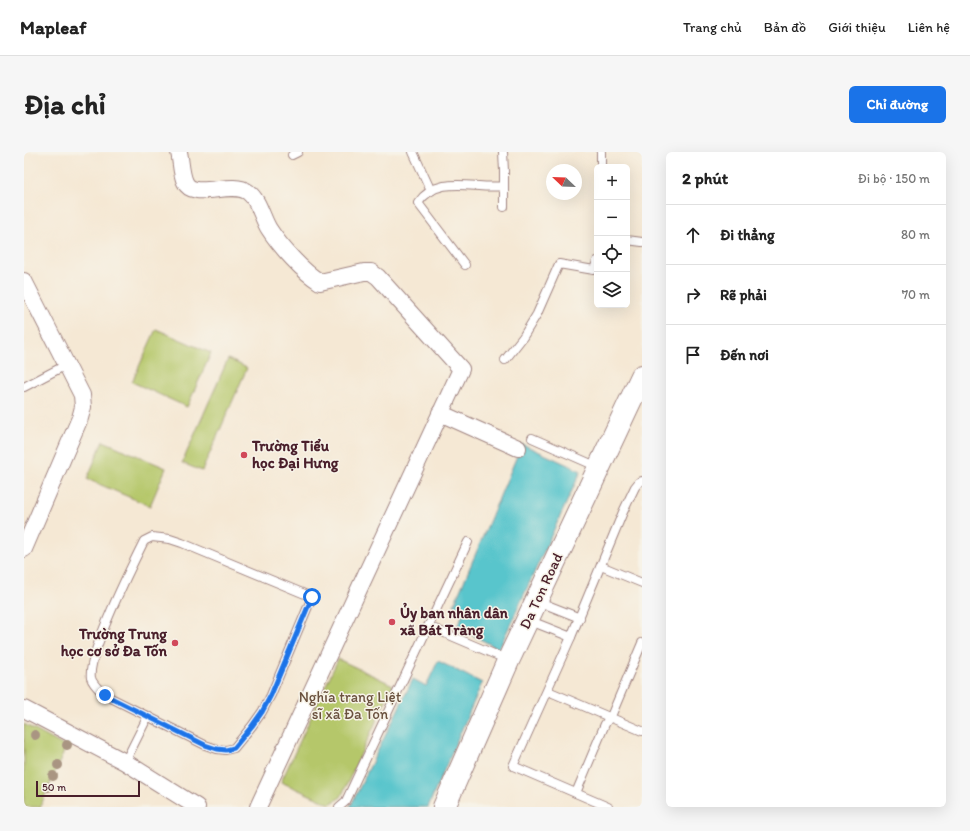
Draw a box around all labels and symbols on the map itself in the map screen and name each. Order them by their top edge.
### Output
north arrow [546,164,582,200]
place label: Trường Tiểu học Đại Hưng [251,437,339,473]
marker: Trường Tiểu học Đại Hưng [239,450,249,460]
street label: Da Ton Road [516,550,566,632]
route start [303,588,321,606]
place label: Ủy ban nhân dân xã Bát Tràng [400,602,509,640]
marker: Ủy ban nhân dân xã Bát Tràng [387,617,397,627]
place label: Trường Trung học cơ sở Đa Tốn [61,625,168,660]
marker: Trường Trung học cơ sở Đa Tốn [170,638,180,648]
route end [96,686,114,704]
park label: Nghĩa trang Liệt sĩ xã Đa Tốn [299,688,402,723]
scale bar [36,779,140,798]

